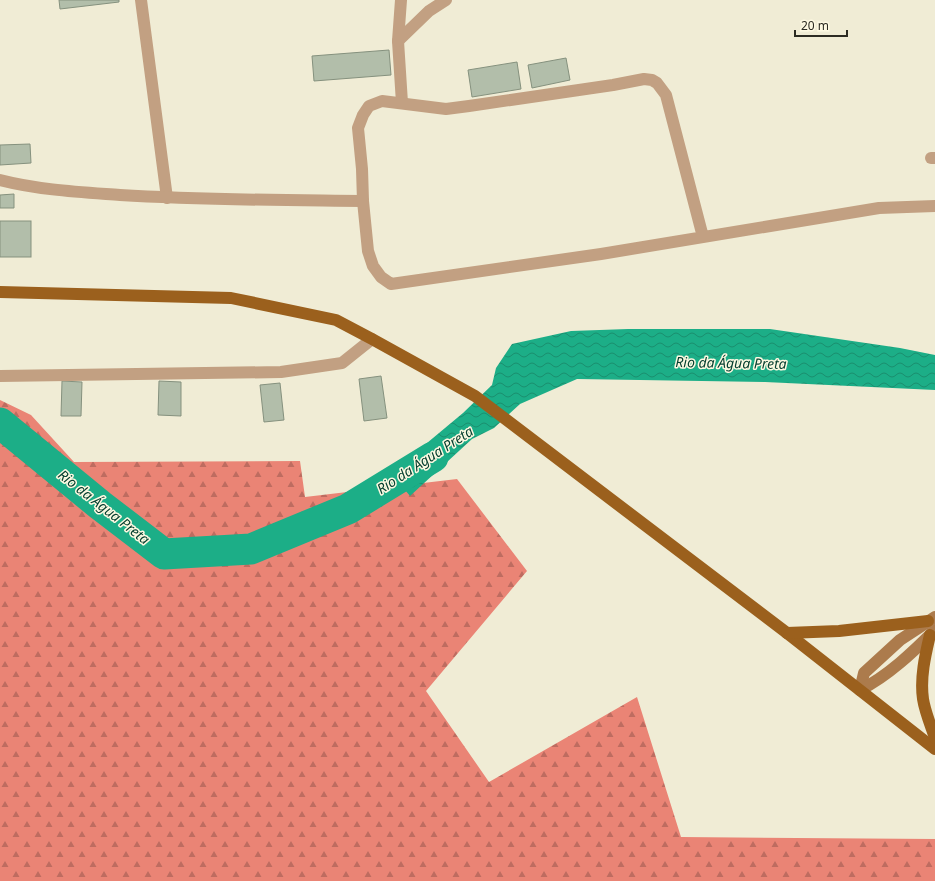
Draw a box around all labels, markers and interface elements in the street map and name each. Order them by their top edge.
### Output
scale bar [795,12,847,38]
text: 20 m [801,17,829,34]
water label: Rio da Água Preta [675,352,787,373]
water label: Rio da Água Preta [373,421,477,498]
water label: Rio da Água Preta [55,465,154,548]

